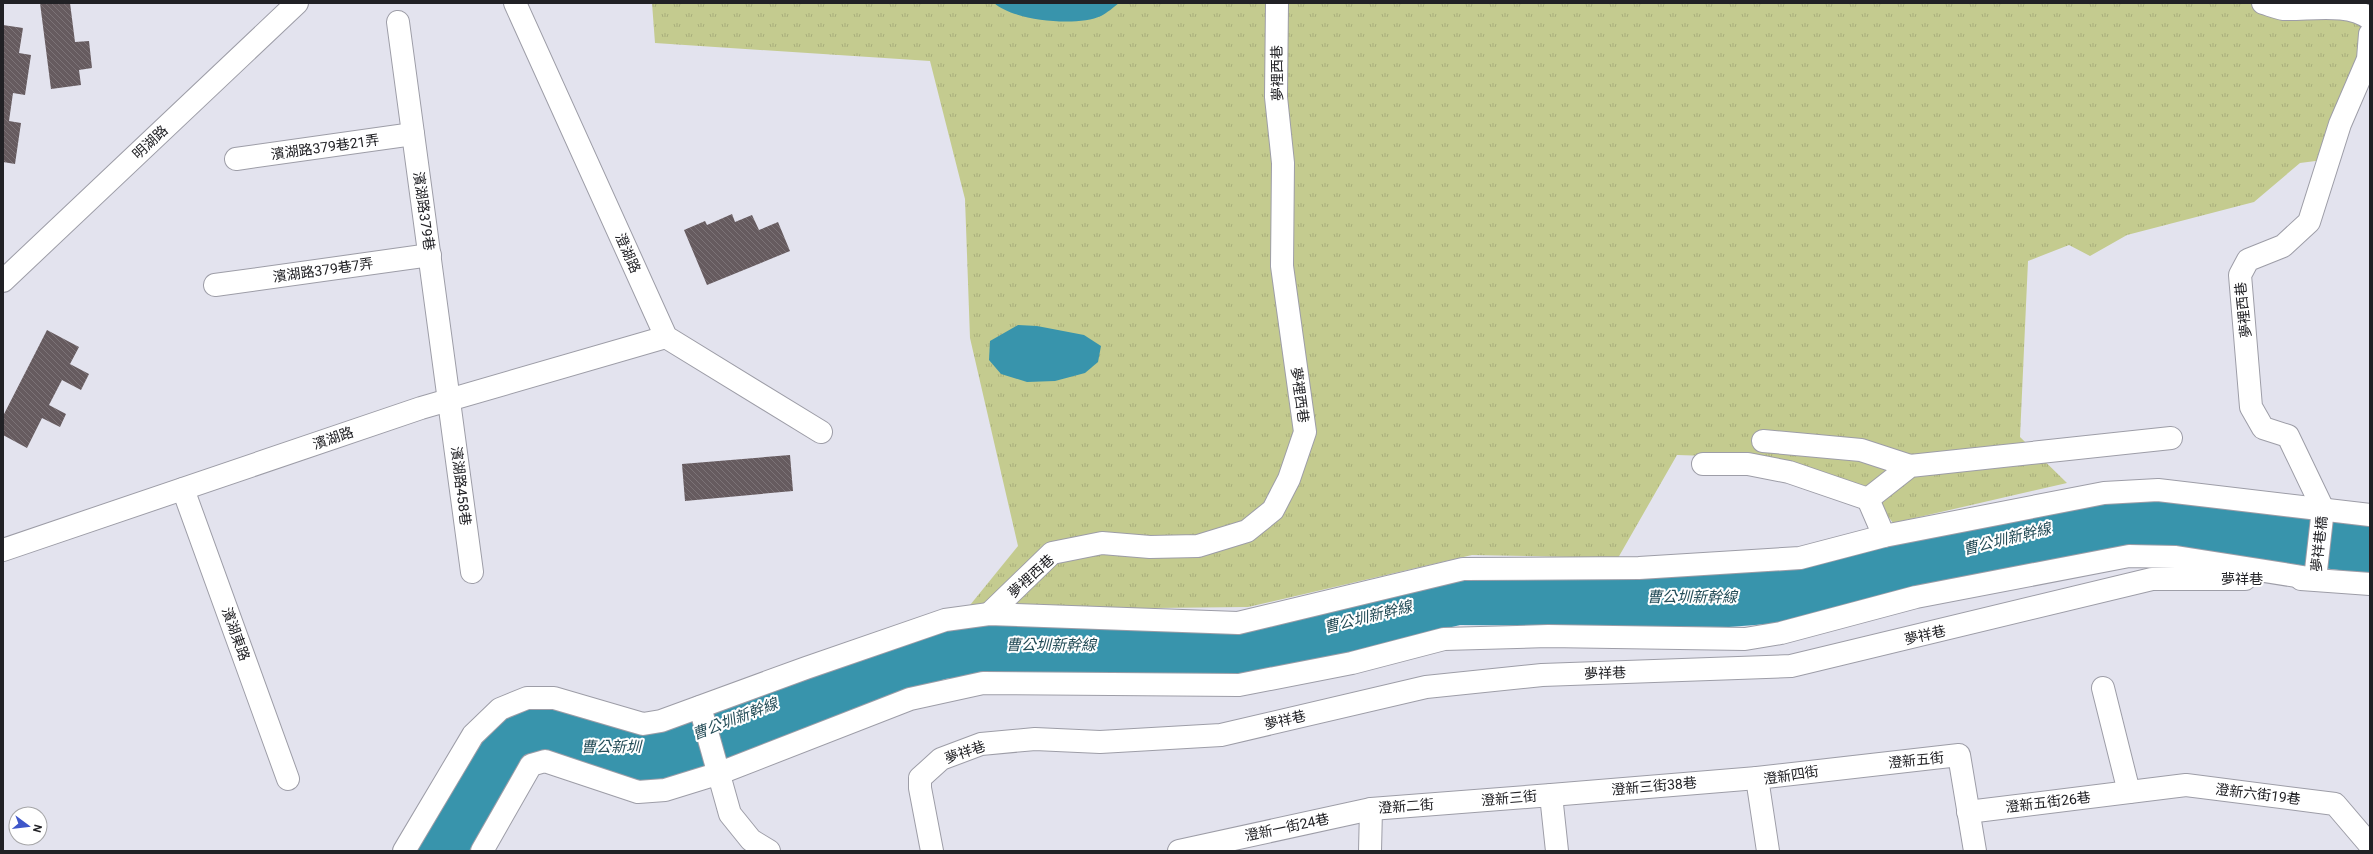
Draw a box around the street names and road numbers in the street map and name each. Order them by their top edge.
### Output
street label: 夢裡西巷 [1269,45,1285,101]
street label: 明湖路 [129,122,171,162]
street label: 濱湖路379巷21弄 [270,131,380,163]
street label: 濱湖路379巷 [411,170,437,252]
street label: 澄湖路 [612,231,644,275]
street label: 濱湖路379巷7弄 [272,255,374,285]
street label: 夢裡西巷 [2232,281,2254,339]
street label: 夢裡西巷 [1288,366,1312,424]
street label: 濱湖路 [311,424,355,452]
street label: 濱湖路458巷 [448,446,474,526]
street label: 夢祥巷橋 [2308,515,2330,573]
street label: 夢裡西巷 [1005,551,1057,601]
street label: 夢祥巷 [2221,571,2263,587]
street label: 濱湖東路 [219,605,253,663]
street label: 夢祥巷 [1903,622,1947,648]
street label: 夢祥巷 [1584,664,1626,682]
street label: 夢祥巷 [1263,707,1307,733]
street label: 夢祥巷 [943,738,987,766]
street label: 澄新五街 [1887,749,1945,771]
street label: 澄新四街 [1762,763,1820,787]
street label: 澄新三街38巷 [1611,774,1697,798]
street label: 澄新六街19巷 [2214,781,2302,807]
street label: 澄新三街 [1480,788,1538,808]
street label: 澄新五街26巷 [2004,789,2092,815]
street label: 澄新二街 [1378,796,1434,816]
street label: 澄新一街24巷 [1243,810,1331,844]

